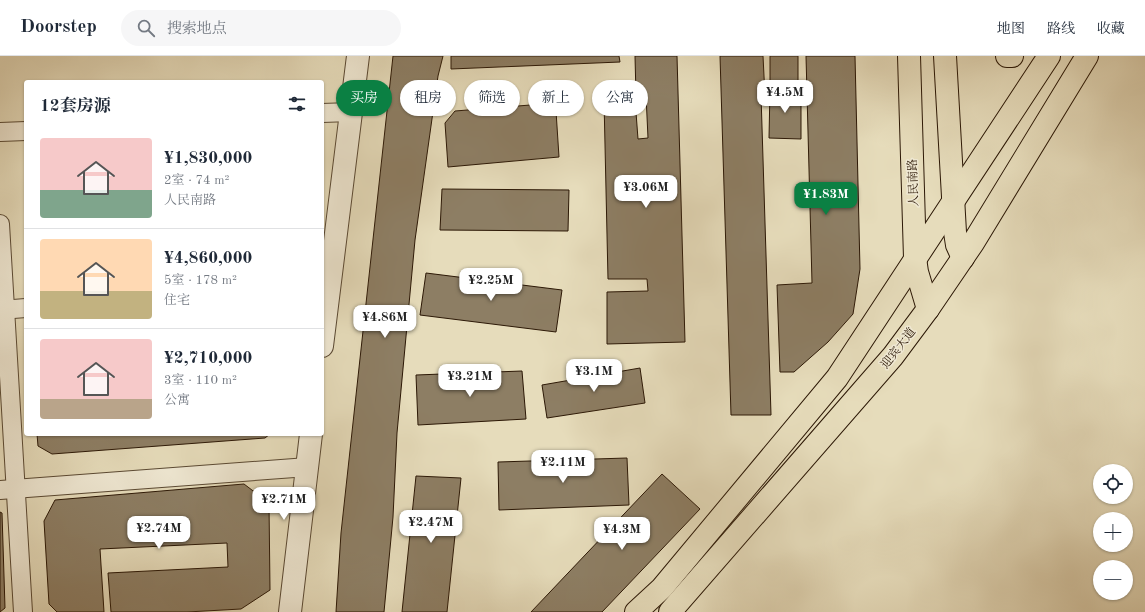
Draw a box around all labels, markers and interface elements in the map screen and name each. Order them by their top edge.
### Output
search box [121,10,401,46]
icon: search [135,17,157,39]
text: Doorstep [20,18,97,37]
text: 搜索地点 [167,22,227,37]
text: 地图 [997,22,1025,36]
text: 路线 [1047,22,1075,36]
text: 收藏 [1097,22,1125,36]
chip: 买房 [336,80,392,116]
chip: 租房 [400,80,456,116]
chip: 筛选 [464,80,520,116]
chip: 新上 [528,80,584,116]
chip: 公寓 [592,80,648,116]
pin: ¥4.5M [757,80,813,114]
text: ¥4.5M [766,86,804,99]
icon: filters [286,93,308,115]
text: 12套房源 [40,98,111,115]
text: ¥1,830,000 [164,150,252,167]
icon: home [72,154,120,202]
street label: 人民南路 [905,159,921,207]
text: 2室 · 74 m² [164,174,229,187]
pin: ¥3.06M [613,175,679,209]
text: ¥3.06M [623,181,669,194]
pin: ¥1.83M [793,182,859,216]
text: ¥1.83M [803,188,849,201]
text: 人民南路 [164,194,216,207]
text: ¥4,860,000 [164,250,252,267]
icon: home [72,255,120,303]
pin: ¥2.25M [458,268,524,302]
text: 5室 · 178 m² [164,274,237,287]
text: ¥2.25M [468,274,514,287]
text: 住宅 [164,294,190,307]
pin: ¥4.86M [352,305,418,339]
text: ¥4.86M [362,311,408,324]
street label: 迎宾大道 [878,325,918,371]
text: ¥2,710,000 [164,350,252,367]
icon: home [72,355,120,403]
pin: ¥3.1M [566,359,622,393]
pin: ¥3.21M [437,364,503,398]
text: ¥3.1M [575,365,613,378]
text: ¥3.21M [447,370,493,383]
text: 3室 · 110 m² [164,374,237,387]
text: 公寓 [164,394,190,407]
pin: ¥2.11M [530,450,596,484]
text: ¥2.11M [540,456,586,469]
map controls [1093,464,1133,600]
button: locate [1093,464,1133,504]
pin: ¥2.71M [251,487,317,521]
text: ¥2.71M [261,493,307,506]
pin: ¥2.47M [398,510,464,544]
button: + [1093,512,1133,552]
pin: ¥2.74M [126,516,192,550]
text: ¥2.47M [408,516,454,529]
pin: ¥4.3M [594,517,650,551]
text: ¥2.74M [136,522,182,535]
text: ¥4.3M [603,523,641,536]
button: − [1093,560,1133,600]

